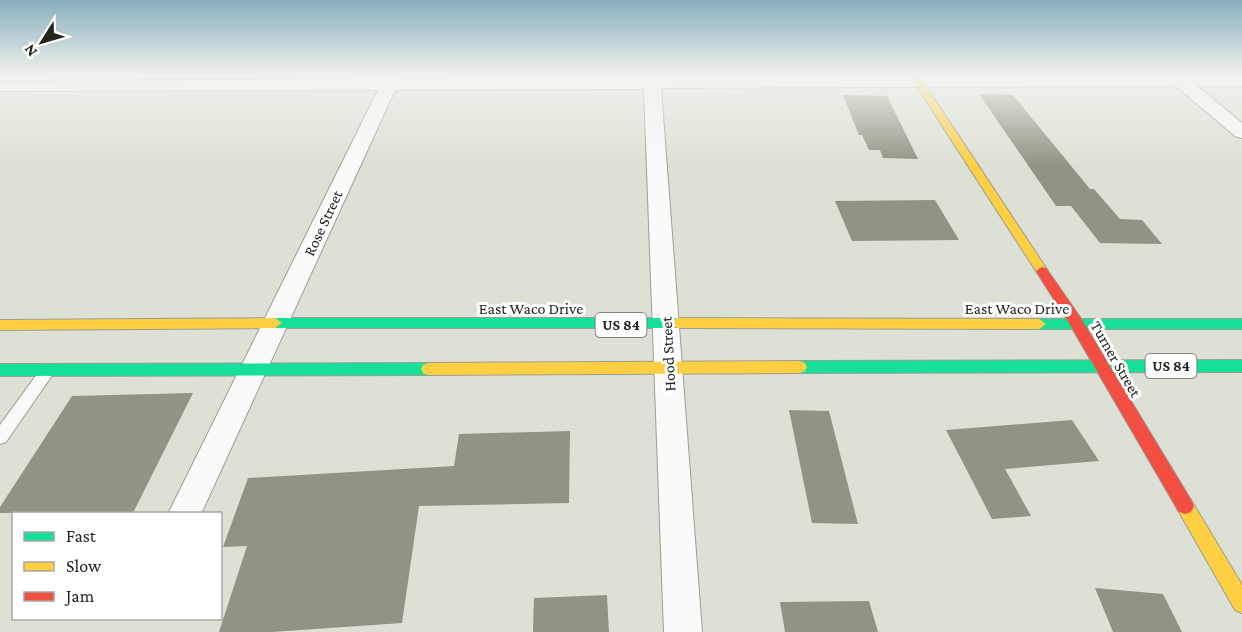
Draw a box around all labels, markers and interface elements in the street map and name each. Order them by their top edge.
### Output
north arrow [12,12,72,72]
text: N [20,41,40,60]
street label: Rose Street [300,187,346,258]
street label: East Waco Drive [479,300,583,317]
street label: East Waco Drive [965,300,1069,317]
road number: US 84 [596,313,646,337]
street label: Hood Street [658,315,678,392]
street label: Turner Street [1087,318,1145,400]
road number: US 84 [1146,354,1196,378]
legend [12,512,222,620]
text: Fast [66,526,97,546]
text: Slow [66,556,102,576]
text: Jam [64,586,95,606]

